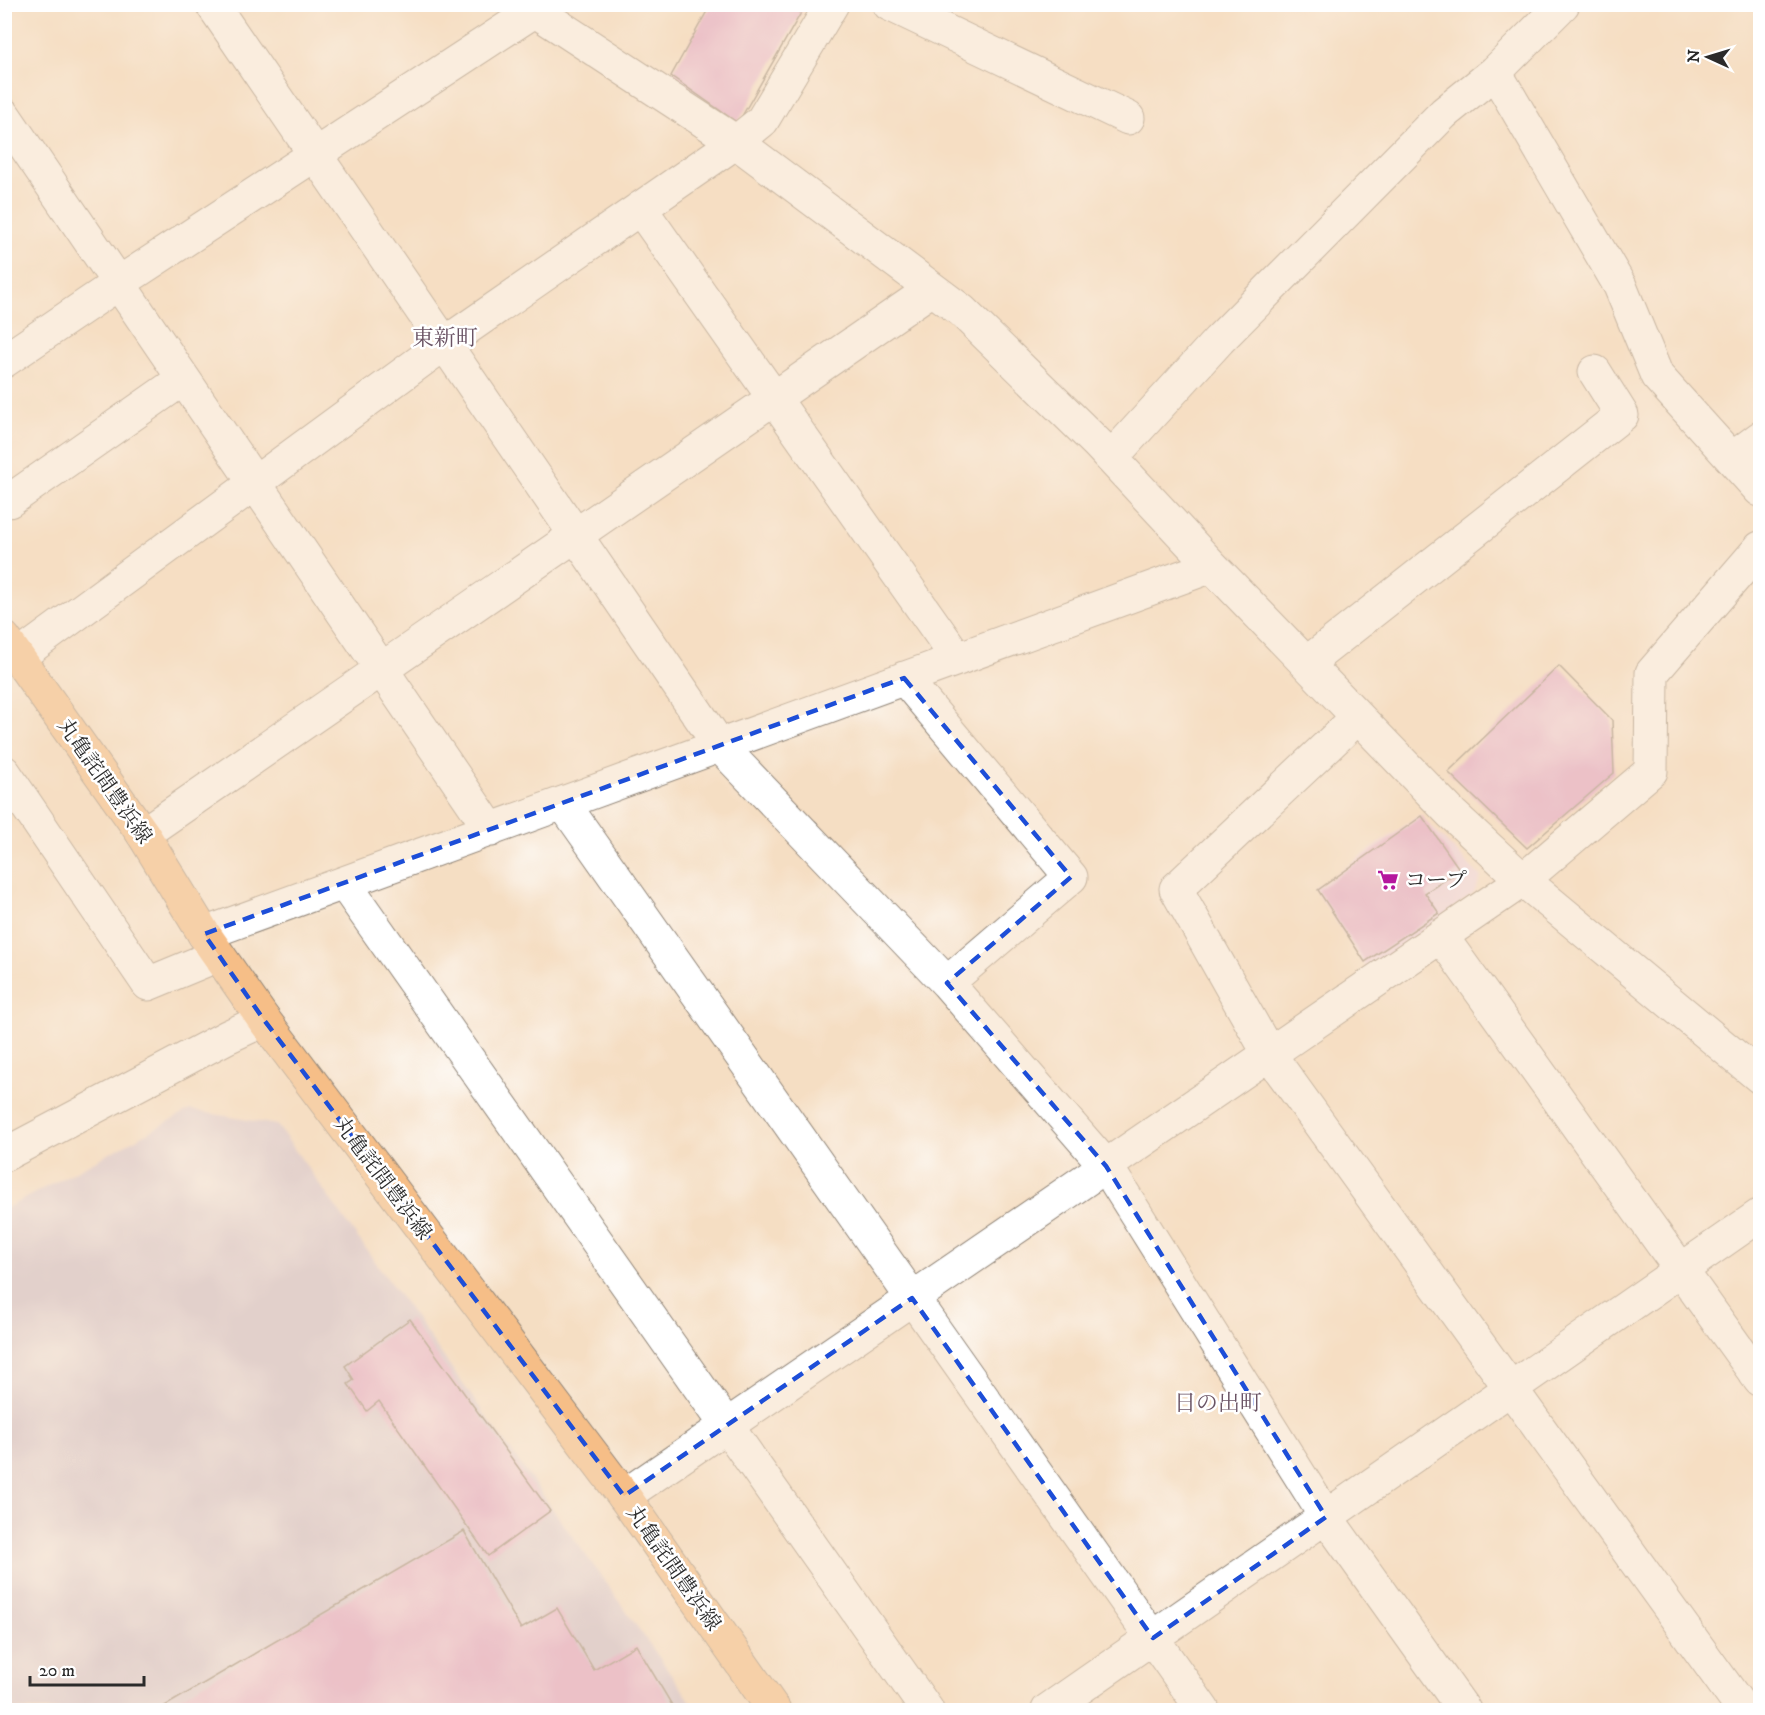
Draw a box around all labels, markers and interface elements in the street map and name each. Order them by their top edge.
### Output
north arrow [1678,27,1738,87]
text: N [1684,49,1704,63]
district label: 東新町 [412,325,478,352]
street label: 丸亀詫間豊浜線 [51,714,157,849]
supermarket icon: コープ [1376,868,1400,892]
place label: コープ [1405,868,1467,894]
street label: 丸亀詫間豊浜線 [328,1112,437,1245]
district label: 日の出町 [1174,1390,1262,1417]
street label: 丸亀詫間豊浜線 [620,1501,726,1636]
scale bar [30,1649,144,1687]
text: 20 m [39,1660,75,1682]

